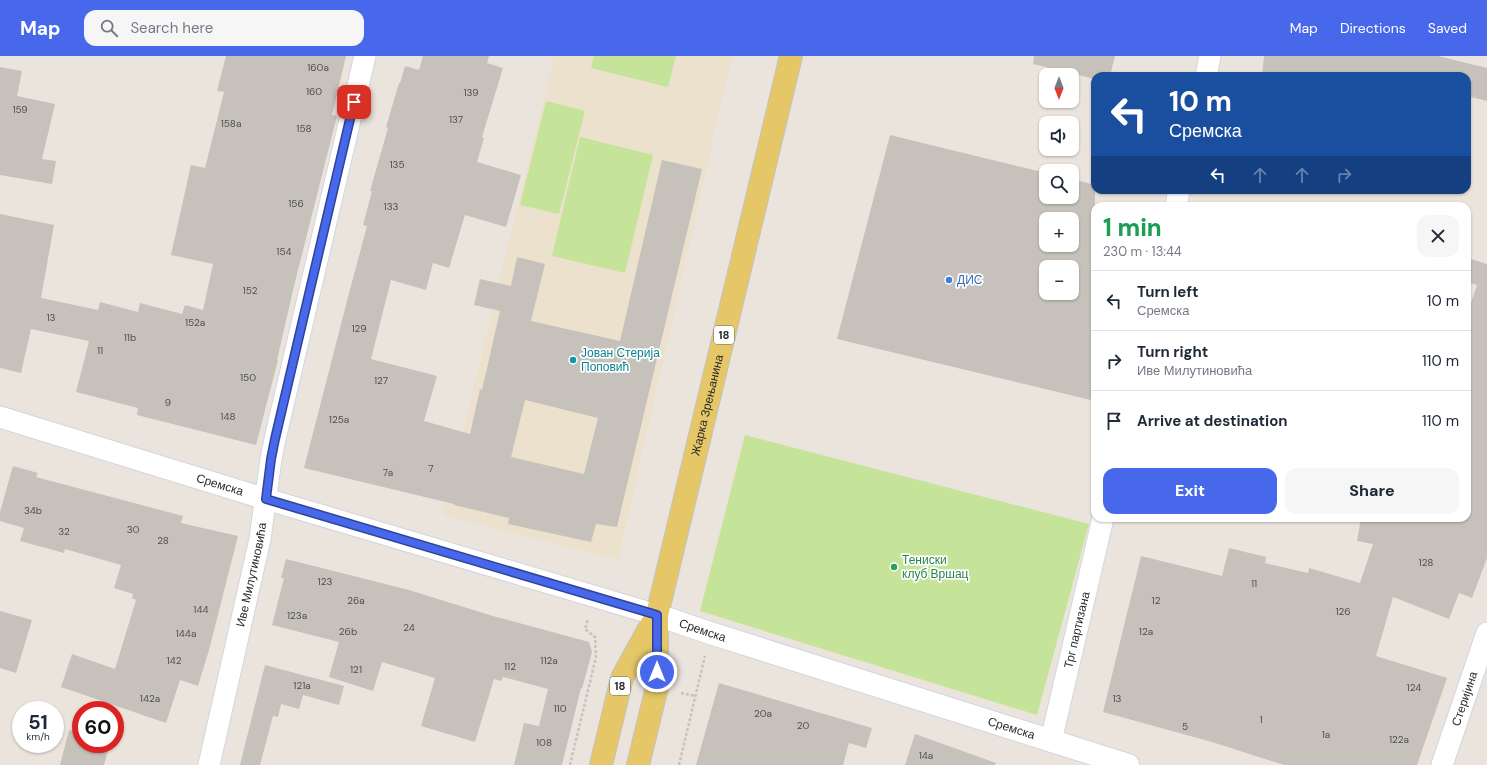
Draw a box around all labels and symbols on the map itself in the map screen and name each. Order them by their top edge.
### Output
house number: 160a [307,61,329,74]
north arrow [1039,68,1079,108]
house number: 160 [306,85,322,98]
pin [337,85,371,119]
house number: 139 [463,86,479,99]
house number: 159 [12,103,28,116]
house number: 137 [449,113,463,126]
house number: 158a [221,117,241,130]
house number: 158 [296,122,312,135]
house number: 135 [389,158,405,171]
house number: 156 [288,197,304,210]
house number: 133 [384,200,399,213]
house number: 154 [276,245,292,258]
place label: ДИС [957,272,983,288]
marker: ДИС [944,275,954,285]
house number: 152 [243,284,258,297]
house number: 13 [46,311,56,324]
house number: 152a [185,316,205,329]
house number: 129 [351,322,367,335]
road number: 18 [714,326,734,344]
house number: 11b [124,331,136,344]
house number: 11 [97,344,103,357]
place label: Јован Стерија Поповић [581,345,660,375]
street label: Жарка Зрењанина [687,353,727,458]
marker: Јован Стерија Поповић [568,355,578,365]
house number: 150 [240,371,256,384]
house number: 127 [374,374,388,387]
house number: 9 [165,396,171,409]
house number: 148 [220,410,236,423]
house number: 125a [329,413,349,426]
house number: 7 [428,462,434,475]
house number: 7a [383,466,393,479]
street label: Сремска [194,470,246,500]
house number: 34b [24,504,42,517]
street label: Иве Милутиновића [232,521,270,628]
house number: 30 [127,523,140,536]
house number: 32 [58,525,70,538]
house number: 28 [157,534,169,547]
place label: Тениски клуб Вршац [902,552,969,582]
house number: 128 [1419,556,1433,569]
marker: Тениски клуб Вршац [889,562,899,572]
house number: 123 [318,575,332,588]
house number: 11 [1251,577,1257,590]
street label: Трг партизана [1060,590,1094,670]
house number: 26a [347,594,365,607]
house number: 12 [1152,594,1161,607]
house number: 144 [193,603,209,616]
house number: 126 [1335,605,1351,618]
house number: 123a [287,609,307,622]
street label: Сремска [677,615,728,646]
house number: 24 [403,621,415,634]
house number: 26b [339,625,357,638]
house number: 12a [1139,625,1153,638]
house number: 144a [176,627,196,640]
position arrow [636,651,678,693]
house number: 142 [167,654,182,667]
house number: 112a [540,654,558,667]
house number: 112 [504,660,516,673]
house number: 121 [350,663,362,676]
street label: Стеријина [1448,669,1481,728]
road number: 18 [610,677,630,695]
house number: 121a [293,679,311,692]
house number: 124 [1407,681,1421,694]
house number: 142a [140,692,160,705]
house number: 13 [1112,692,1122,705]
speed limit sign: 60 [72,701,124,753]
house number: 110 [553,702,567,715]
house number: 20a [754,707,772,720]
street label: Сремска [986,713,1037,743]
house number: 1 [1259,713,1263,726]
house number: 20 [797,719,809,732]
house number: 5 [1182,720,1188,733]
house number: 1a [1322,728,1330,741]
house number: 122a [1389,733,1409,746]
house number: 108 [536,736,552,749]
house number: 14a [919,749,933,762]

